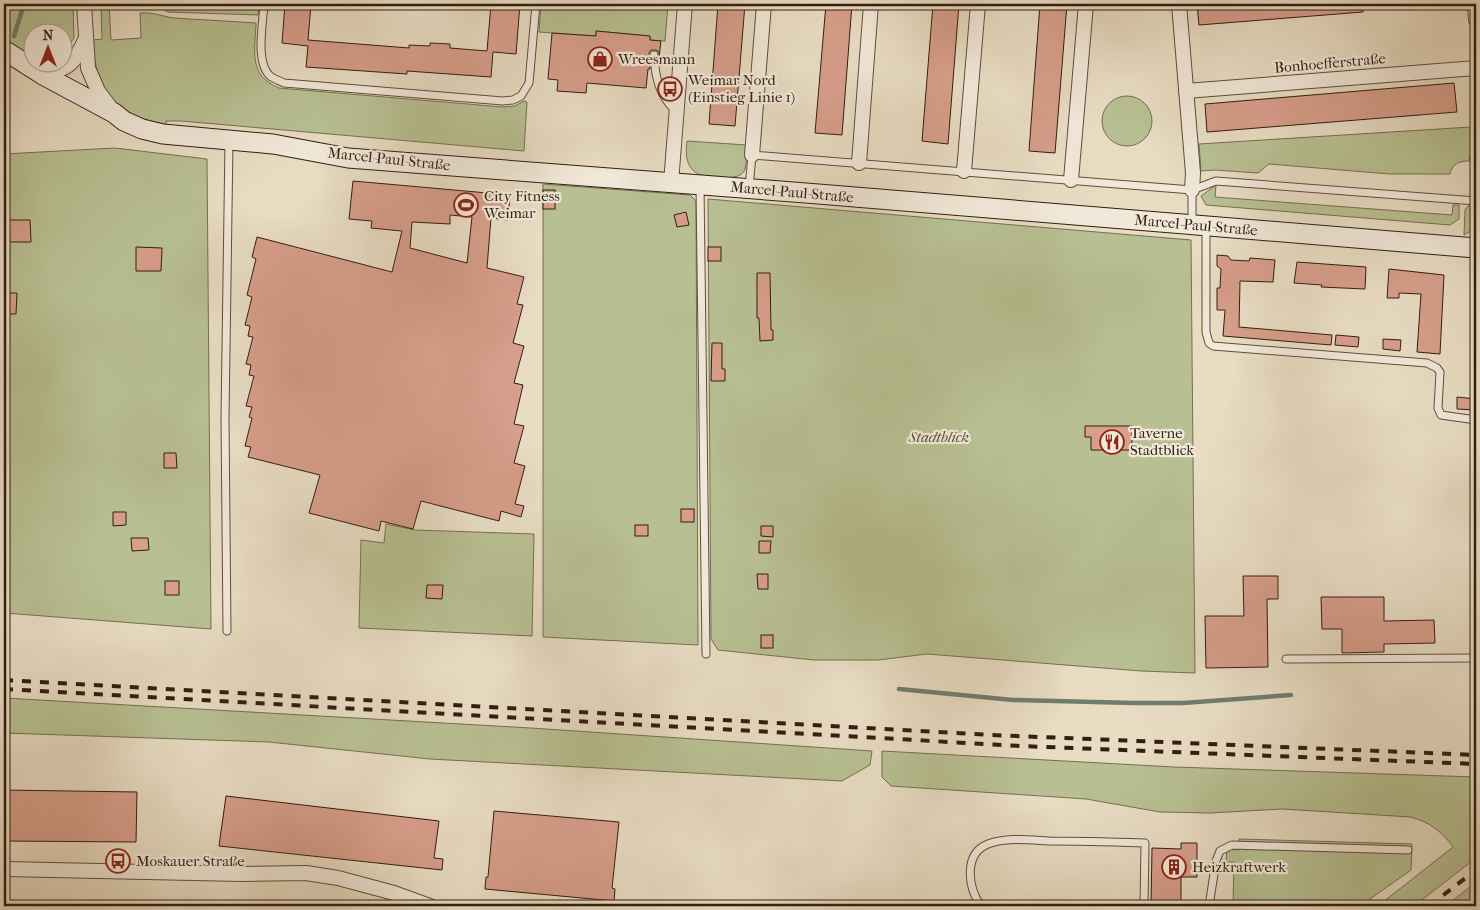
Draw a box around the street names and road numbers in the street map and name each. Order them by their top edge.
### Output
street label: Bonhoefferstraße [1274,49,1387,77]
street label: Marcel-Paul-Straße [327,144,452,174]
street label: Marcel-Paul-Straße [730,178,855,206]
street label: Marcel-Paul-Straße [1134,211,1259,239]

